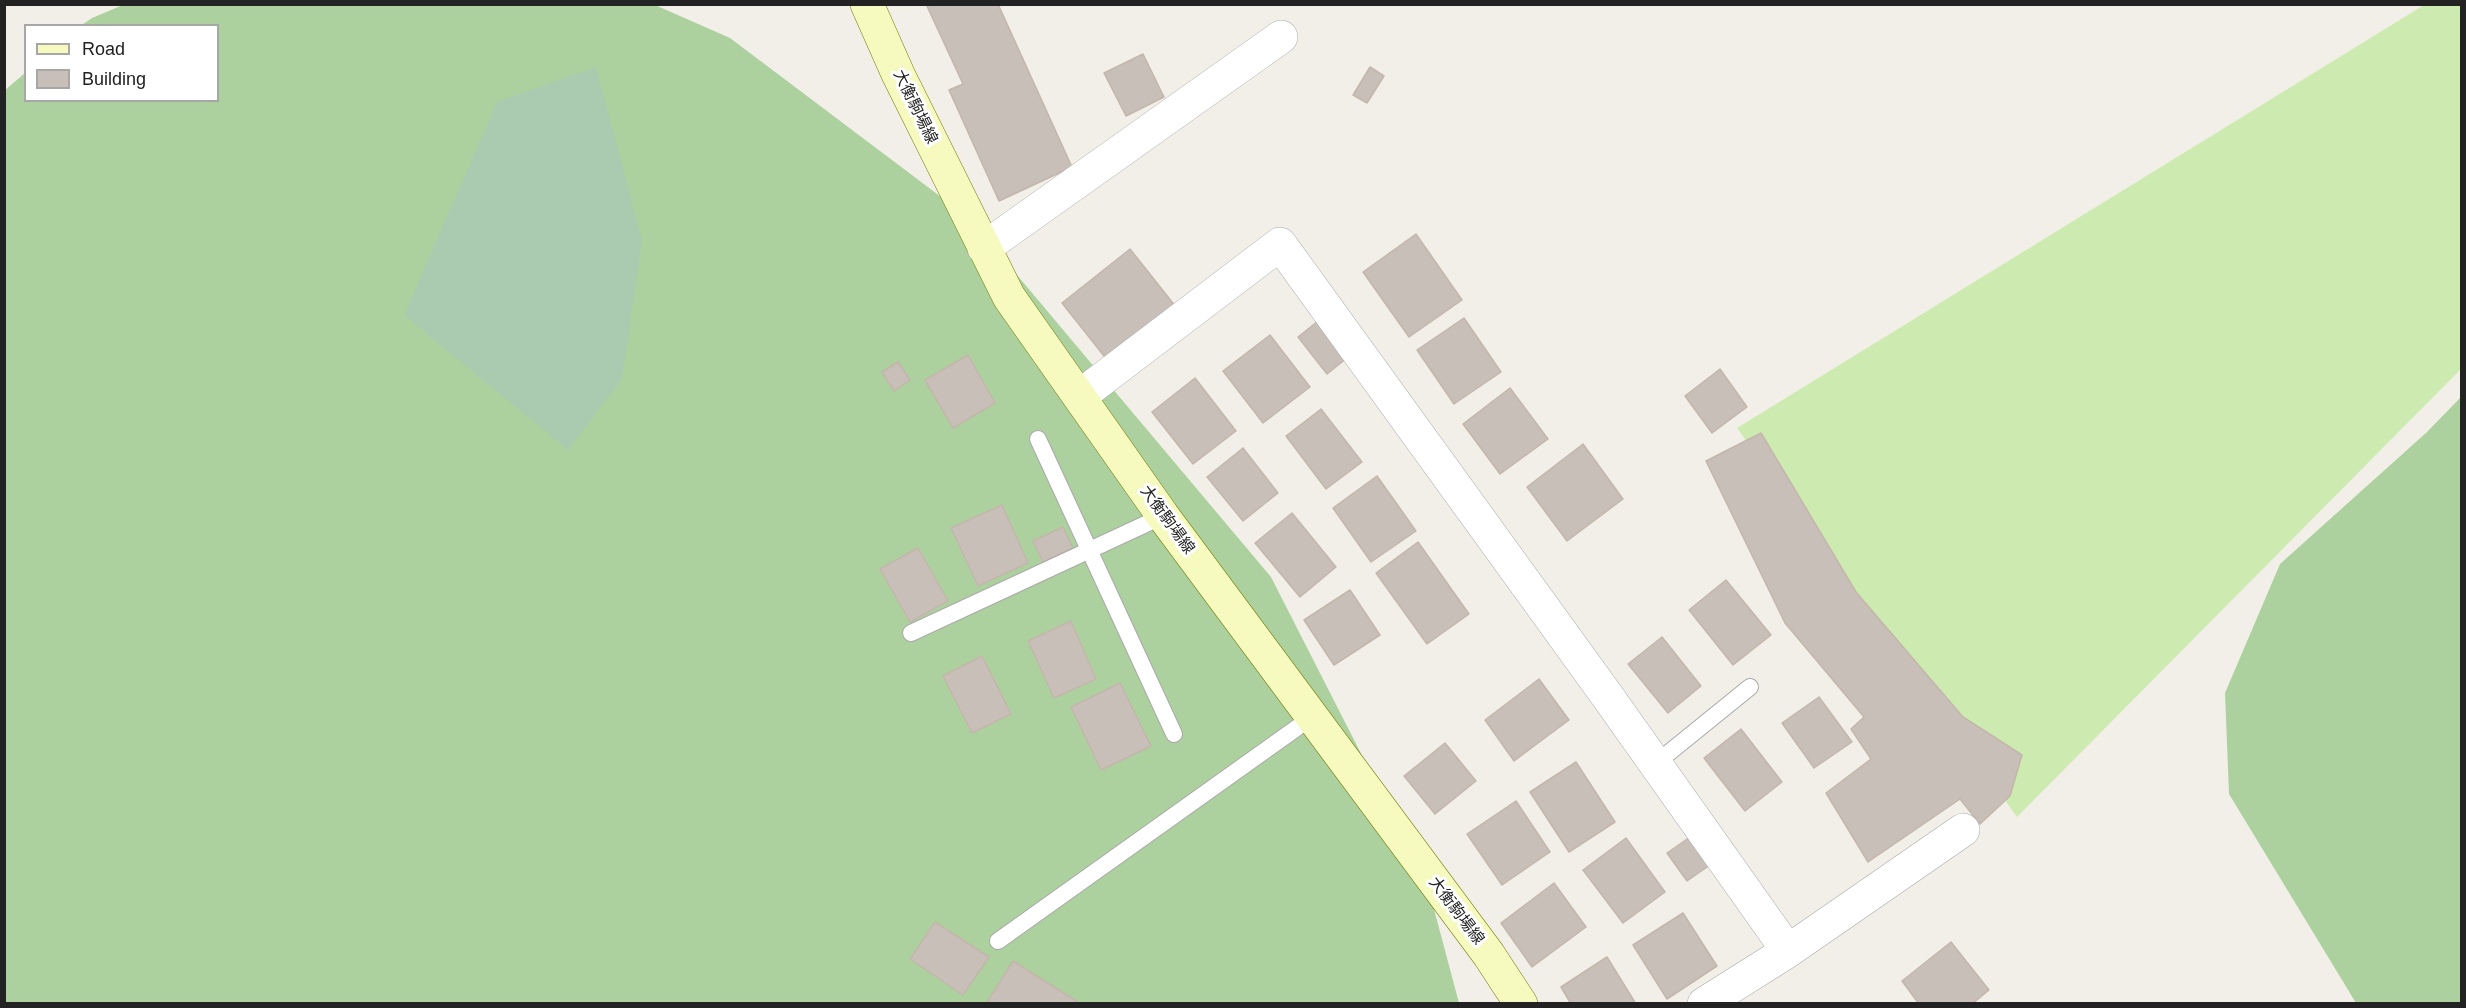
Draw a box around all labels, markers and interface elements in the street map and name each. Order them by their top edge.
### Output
legend [24,24,219,102]
text: Road [82,39,125,59]
street label: 大衡駒場線 [889,67,941,147]
text: Building [82,69,146,89]
street label: 大衡駒場線 [1136,482,1198,558]
street label: 大衡駒場線 [1424,873,1488,949]

